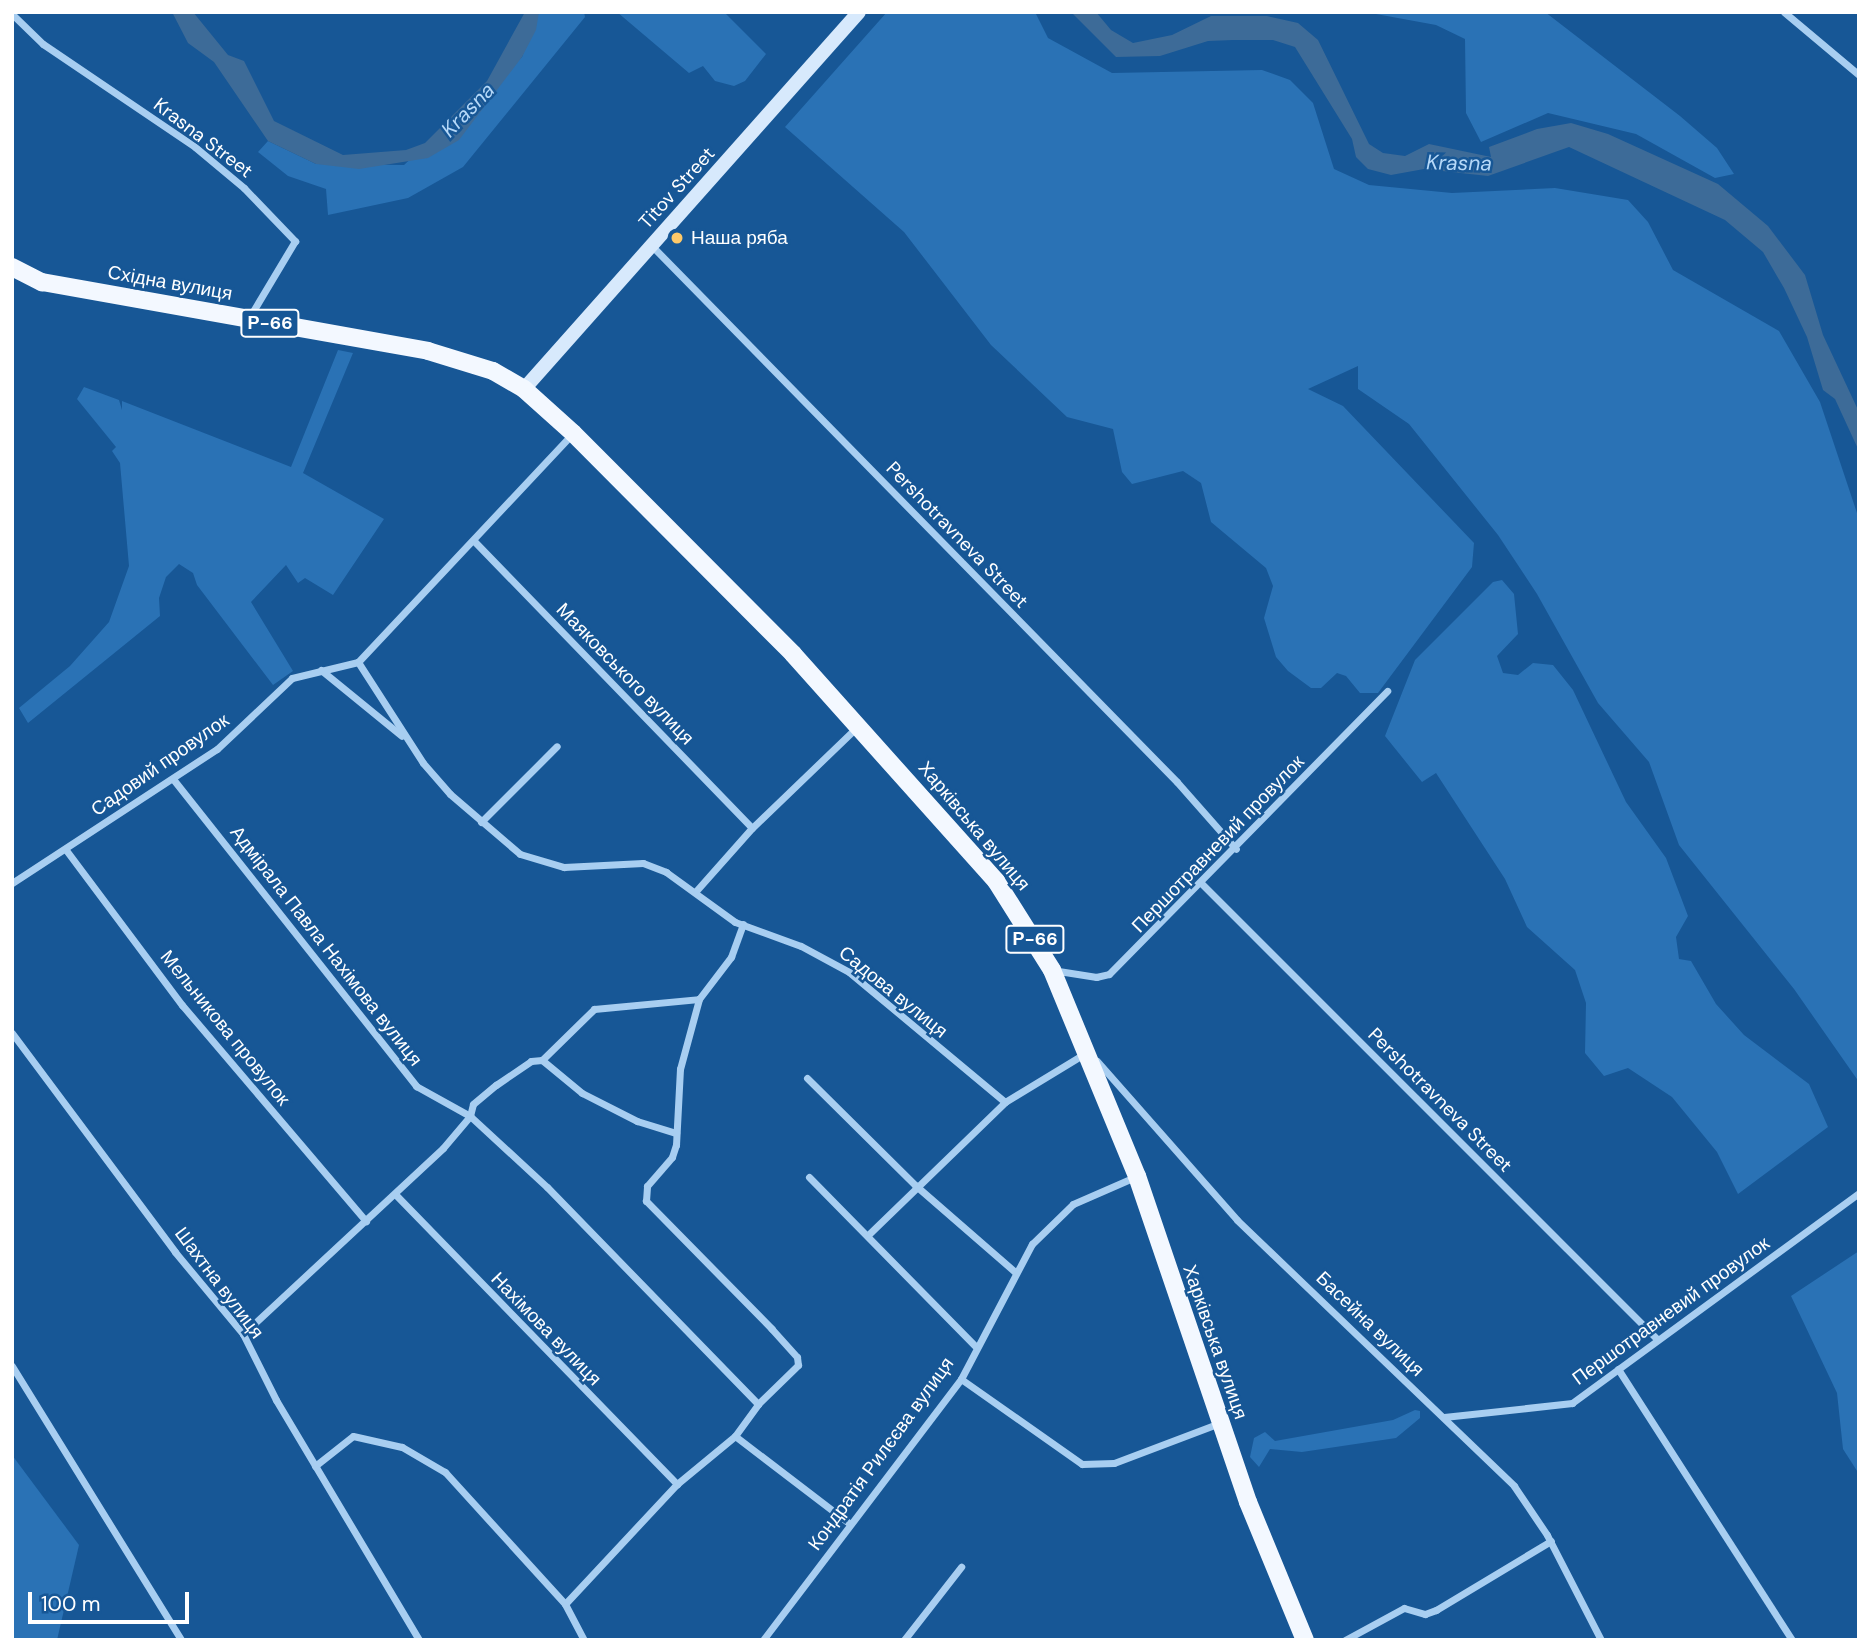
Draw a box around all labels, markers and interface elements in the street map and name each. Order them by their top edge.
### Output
water label: Krasna [436,78,500,142]
street label: Krasna Street [149,93,257,183]
street label: Titov Street [634,142,720,234]
water label: Krasna [1426,150,1492,176]
place label: Наша ряба [691,227,788,249]
marker: Наша ряба [669,230,685,246]
street label: Східна вулиця [106,261,234,305]
road number: Р-66 [240,309,300,338]
street label: Pershotravneva Street [881,457,1033,613]
street label: Маяковського вулиця [551,598,699,750]
street label: Садовий провулок [87,709,233,821]
street label: Першотравневий провулок [1127,751,1309,937]
street label: Харківська вулиця [913,757,1035,895]
street label: Адмірала Павла Нахімова вулиця [225,821,427,1071]
road number: Р-66 [1005,924,1065,954]
street label: Садова вулиця [834,941,952,1043]
street label: Мельникова провулок [155,946,295,1110]
street label: Pershotravneva Street [1363,1023,1517,1177]
street label: Шахтна вулиця [170,1223,268,1343]
street label: Першотравневий провулок [1568,1232,1774,1390]
street label: Харківська вулиця [1178,1262,1252,1422]
street label: Басейна вулиця [1311,1267,1429,1381]
street label: Нахімова вулиця [486,1268,606,1390]
street label: Кондратія Рилєєва вулиця [803,1353,959,1555]
scale bar [32,1578,192,1622]
text: 100 m [41,1590,101,1618]

